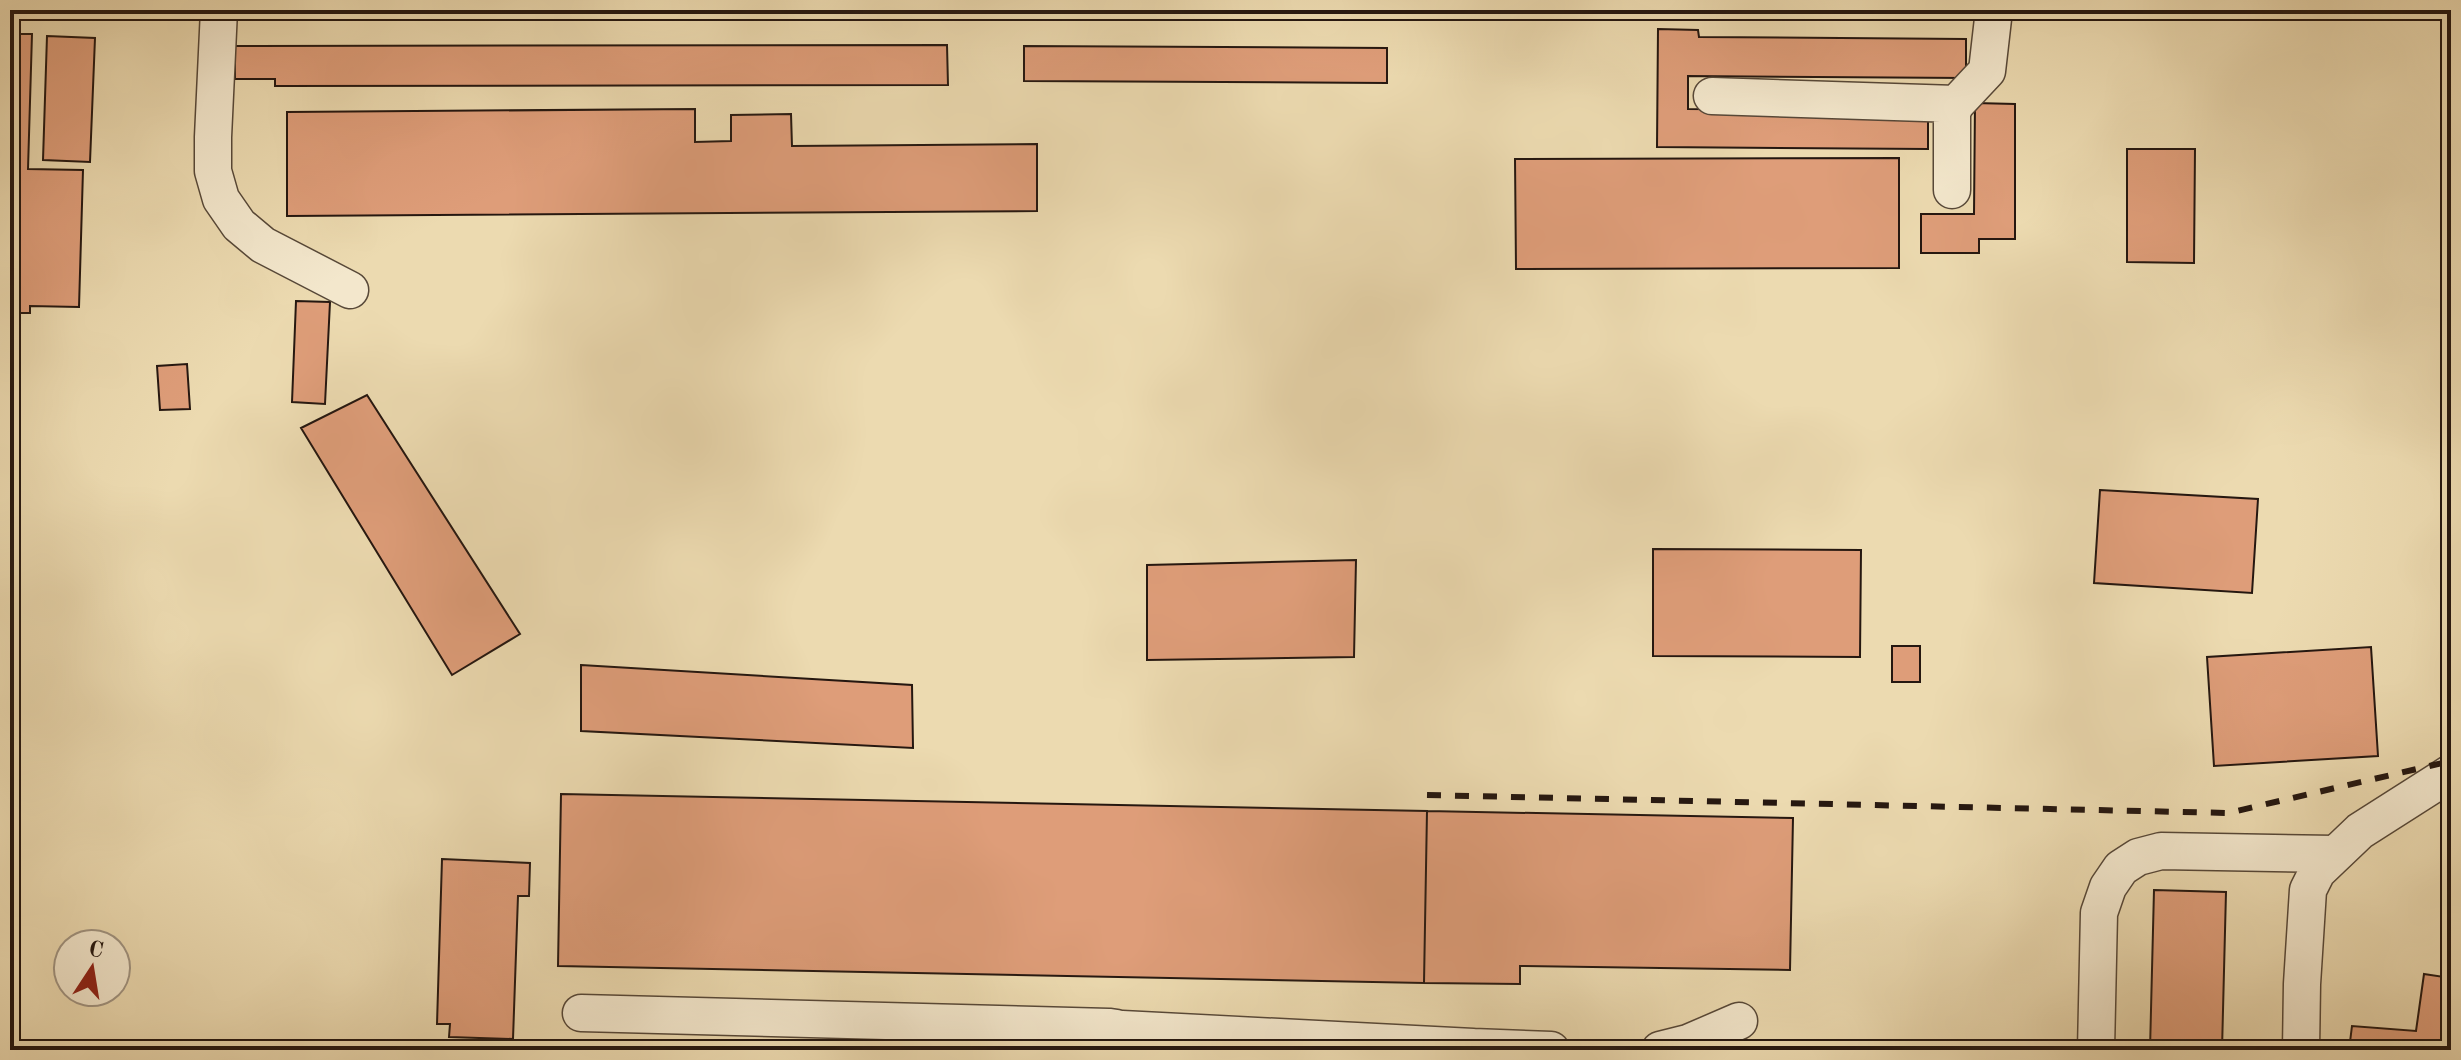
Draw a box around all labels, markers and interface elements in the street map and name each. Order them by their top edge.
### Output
north arrow [52,928,132,1008]
text: С [86,938,105,963]

